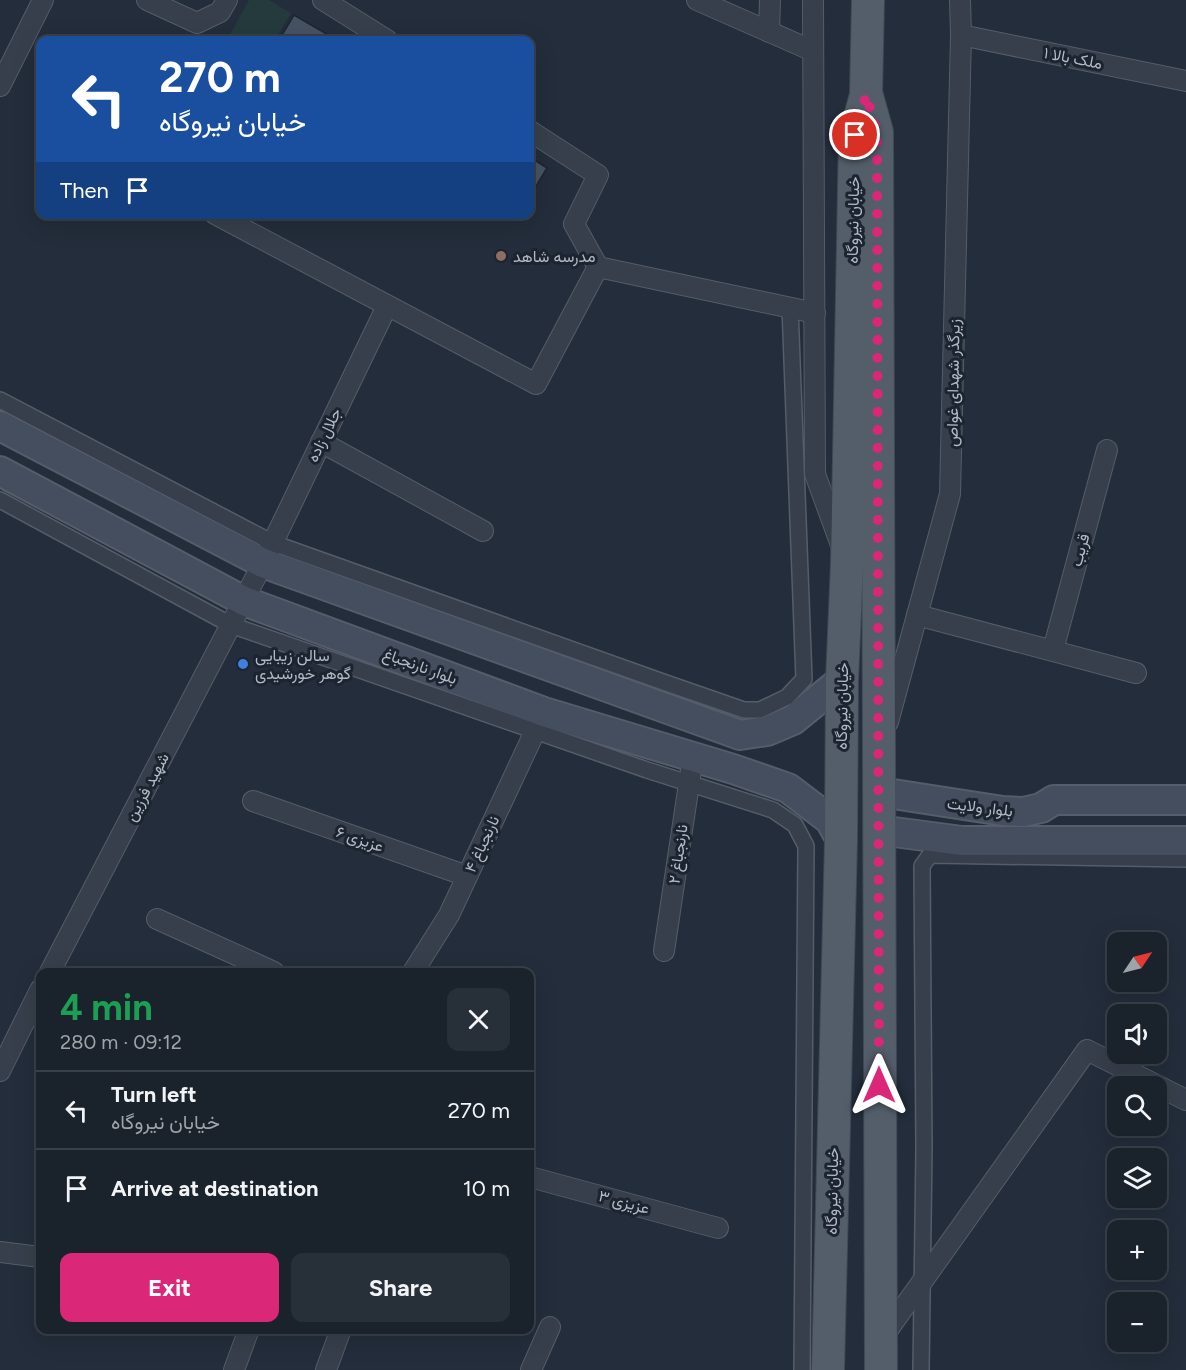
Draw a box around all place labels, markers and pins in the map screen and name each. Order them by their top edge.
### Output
pin [829,109,880,160]
place label: مدرسه شاهد [513,247,596,267]
marker: مدرسه شاهد [494,249,508,263]
place label: سالن زیبایی گوهر خورشیدی [255,646,351,684]
marker: سالن زیبایی گوهر خورشیدی [236,657,250,671]

